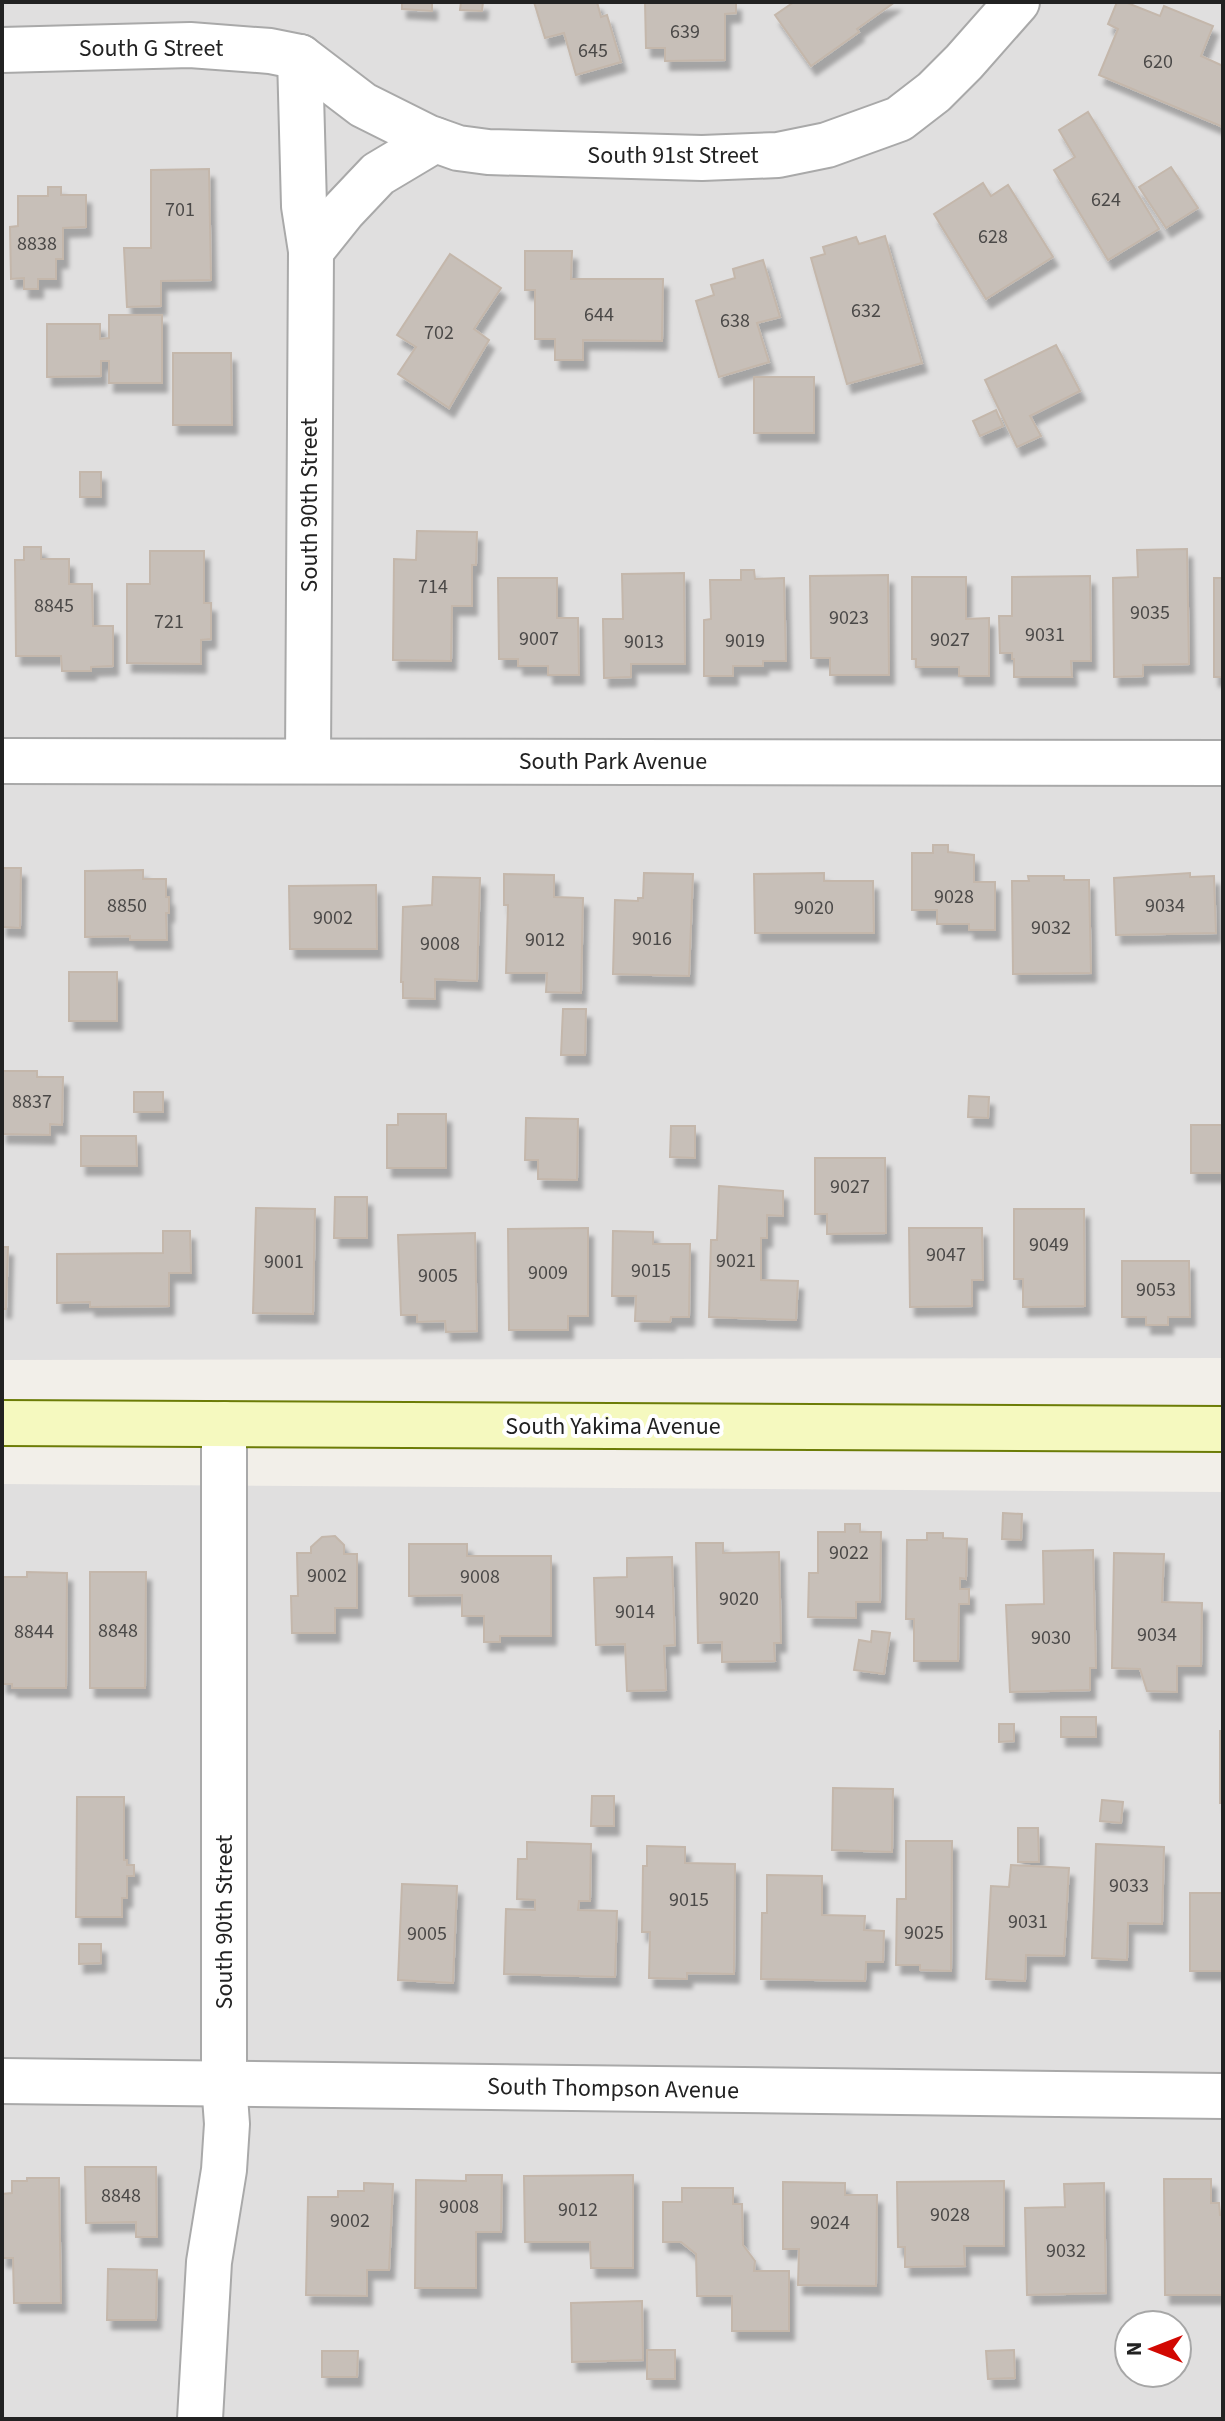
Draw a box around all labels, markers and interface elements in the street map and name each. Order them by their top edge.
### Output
house number: 639 [670,18,700,46]
street label: South G Street [79,31,223,66]
house number: 645 [578,37,608,65]
house number: 620 [1143,48,1173,76]
street label: South 91st Street [587,138,759,173]
house number: 624 [1091,186,1121,214]
house number: 701 [165,196,195,224]
house number: 628 [978,223,1008,251]
house number: 8838 [17,230,57,258]
house number: 632 [851,297,881,325]
house number: 644 [584,301,614,329]
house number: 638 [720,307,750,335]
house number: 702 [424,319,454,347]
street label: South 90th Street [292,418,327,592]
house number: 714 [418,573,448,601]
house number: 8845 [34,592,74,620]
house number: 9035 [1130,599,1170,627]
house number: 9023 [829,604,869,632]
house number: 721 [154,608,184,636]
house number: 9031 [1025,621,1065,649]
house number: 9007 [519,625,559,653]
house number: 9027 [930,626,970,654]
house number: 9019 [725,627,765,655]
house number: 9013 [624,628,664,656]
street label: South Park Avenue [519,744,707,779]
house number: 9028 [934,883,974,911]
house number: 8850 [107,892,147,920]
house number: 9034 [1145,892,1185,920]
house number: 9020 [794,894,834,922]
house number: 9002 [313,904,353,932]
house number: 9032 [1031,914,1071,942]
house number: 9016 [632,925,672,953]
house number: 9012 [525,926,565,954]
house number: 9008 [420,930,460,958]
house number: 8837 [12,1088,52,1116]
house number: 9027 [830,1173,870,1201]
house number: 9049 [1029,1231,1069,1259]
house number: 9047 [926,1241,966,1269]
house number: 9021 [716,1247,756,1275]
house number: 9001 [264,1248,304,1276]
house number: 9015 [631,1257,671,1285]
house number: 9009 [528,1259,568,1287]
house number: 9005 [418,1262,458,1290]
house number: 9053 [1136,1276,1176,1304]
street label: South Yakima Avenue [505,1409,721,1444]
house number: 9022 [829,1539,869,1567]
house number: 9002 [307,1562,347,1590]
house number: 9008 [460,1563,500,1591]
house number: 9020 [719,1585,759,1613]
house number: 9014 [615,1598,655,1626]
house number: 8848 [98,1617,138,1645]
house number: 8844 [14,1618,54,1646]
house number: 9034 [1137,1621,1177,1649]
house number: 9030 [1031,1624,1071,1652]
street label: South 90th Street [207,1835,242,2009]
house number: 9033 [1109,1872,1149,1900]
house number: 9015 [669,1886,709,1914]
house number: 9031 [1008,1908,1048,1936]
house number: 9025 [904,1919,944,1947]
house number: 9005 [407,1920,447,1948]
street label: South Thompson Avenue [487,2069,739,2108]
house number: 8848 [101,2182,141,2210]
house number: 9008 [439,2193,479,2221]
house number: 9012 [558,2196,598,2224]
house number: 9028 [930,2201,970,2229]
house number: 9002 [330,2207,370,2235]
house number: 9024 [810,2209,850,2237]
house number: 9032 [1046,2237,1086,2265]
north arrow [1113,2309,1193,2389]
text: N [1118,2342,1150,2356]

